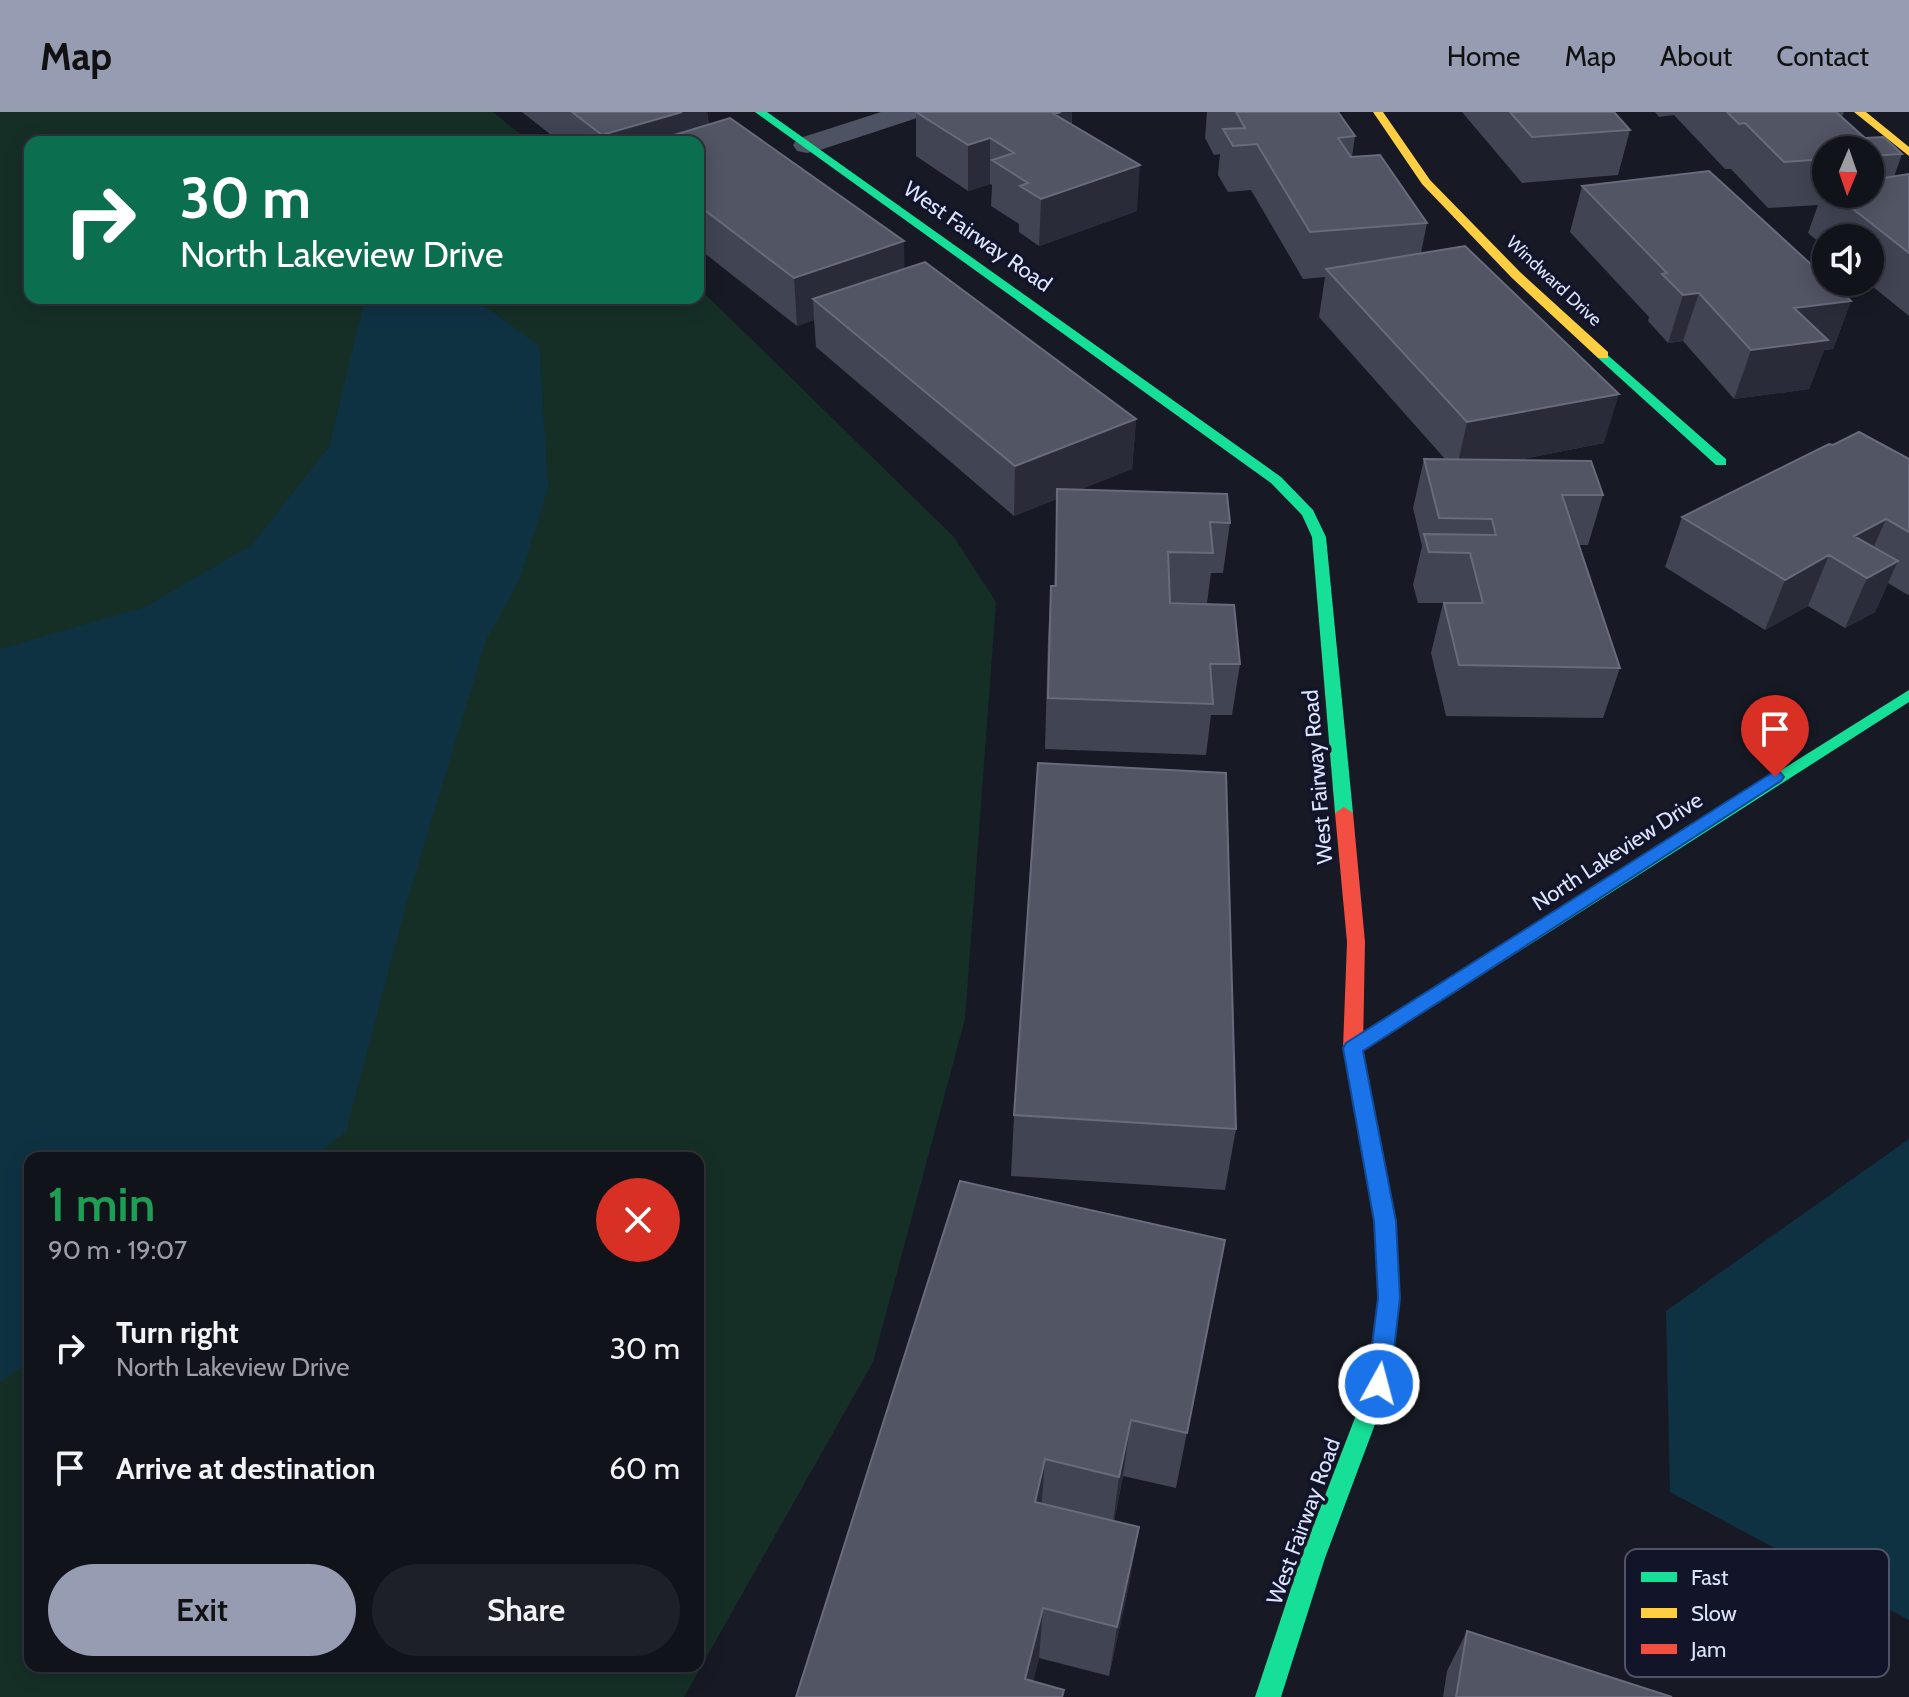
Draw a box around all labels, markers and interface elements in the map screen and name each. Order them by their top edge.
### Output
text: Map [40,33,112,80]
text: Home [1447,39,1520,73]
text: Map [1564,39,1616,73]
text: About [1660,39,1732,73]
text: Contact [1776,39,1869,73]
north arrow [1812,136,1884,208]
map controls [1812,136,1884,296]
text: 30 m [180,164,311,232]
icon: right [48,168,152,272]
street label: West Fairway Road [898,175,1057,298]
button: sound [1812,224,1884,296]
street label: Windward Drive [1502,231,1606,331]
text: North Lakeview Drive [180,232,503,276]
street label: West Fairway Road [1296,689,1339,865]
pin [1741,695,1809,777]
icon: arrive [1753,707,1797,751]
street label: North Lakeview Drive [1527,786,1708,917]
text: 1 min [48,1175,155,1233]
button: close [596,1178,680,1262]
text: 90 m · 19:07 [48,1234,187,1266]
text: Turn right [116,1314,239,1351]
icon: right [48,1326,92,1370]
text: 30 m [610,1330,680,1367]
position arrow [1337,1342,1421,1426]
text: North Lakeview Drive [116,1351,350,1383]
street label: West Fairway Road [1261,1434,1346,1608]
icon: arrive [48,1446,92,1490]
text: Arrive at destination [116,1450,376,1487]
text: 60 m [609,1450,680,1487]
legend [1625,1549,1889,1677]
button: Exit [48,1564,356,1656]
button: Share [372,1564,680,1656]
text: Fast [1691,1564,1729,1591]
text: Slow [1691,1600,1737,1627]
text: Jam [1690,1636,1726,1663]

